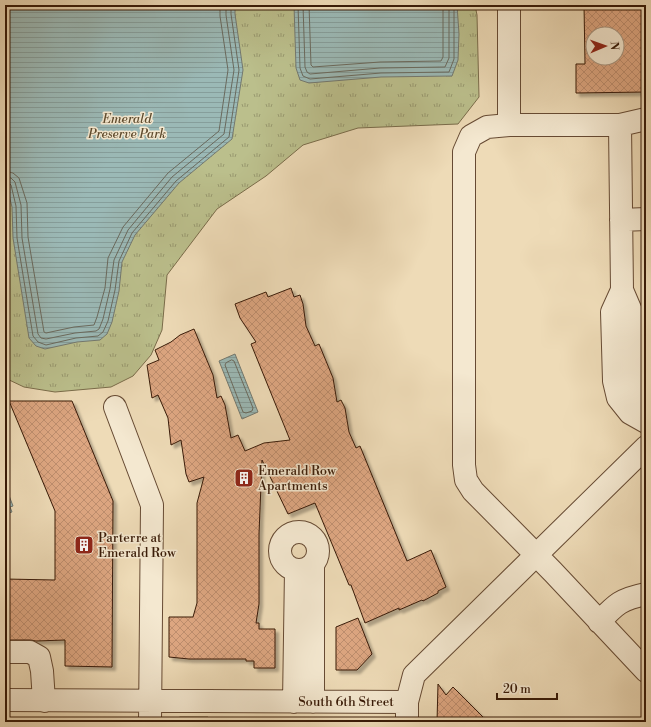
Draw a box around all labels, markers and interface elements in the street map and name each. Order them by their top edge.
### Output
north arrow [585,26,625,66]
text: N [607,41,621,51]
park label: Emerald Preserve Park [87,111,166,142]
place label: Emerald Row Apartments [257,463,337,494]
building icon: Emerald Row Apartments [233,467,255,489]
place label: Parterre at Emerald Row [98,530,177,561]
building icon: Parterre at Emerald Row [73,534,95,556]
scale bar [497,675,557,701]
text: 20 m [503,682,531,697]
street label: South 6th Street [298,694,394,710]

